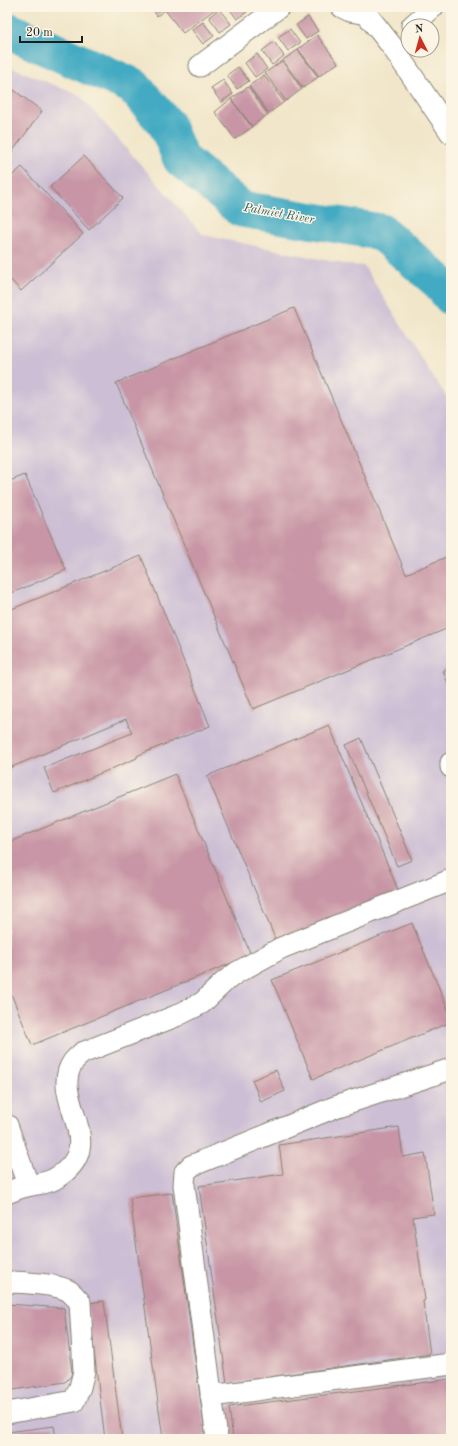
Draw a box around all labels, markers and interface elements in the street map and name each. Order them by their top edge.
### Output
scale bar [20,18,82,44]
north arrow [400,18,440,58]
text: N [414,24,424,35]
text: 20 m [26,27,53,39]
water label: Palmiet River [242,202,316,226]

